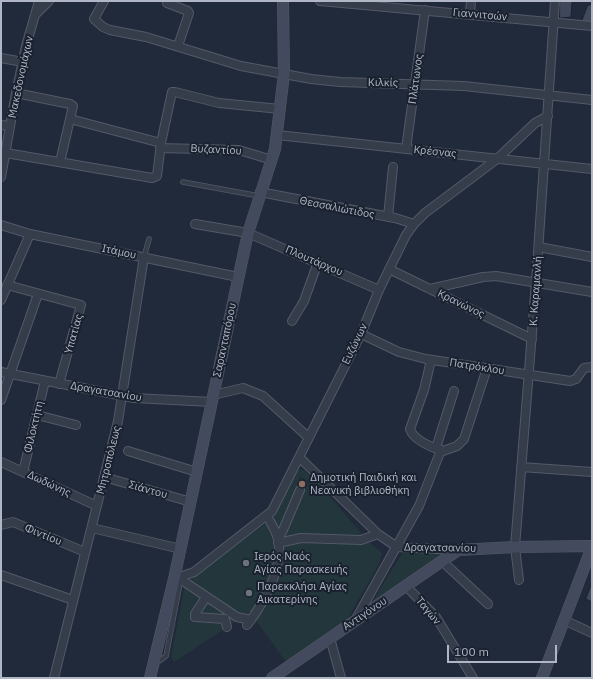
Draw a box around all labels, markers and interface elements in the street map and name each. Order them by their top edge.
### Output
street label: Γιαννιτσών [452,6,508,24]
street label: Μακεδονομάχων [6,35,36,119]
street label: Πλάτωνος [406,53,426,105]
street label: Κιλκίς [368,76,398,90]
street label: Βυζαντίου [190,142,242,158]
street label: Κρέσνας [413,143,457,161]
street label: Θεσσαλιώτιδος [298,194,376,222]
street label: Ιτάμου [100,242,138,262]
street label: Πλουτάρχου [283,243,345,279]
street label: Κ. Καραμανλή [527,256,545,326]
street label: Κρανώνος [435,287,487,321]
street label: Σαρανταπόρου [211,302,239,378]
street label: Υπατίας [62,312,86,356]
street label: Ευζώνων [339,321,371,367]
street label: Πατρόκλου [448,356,506,378]
street label: Δραγατσανίου [69,379,143,405]
street label: Φιλοκτήτη [22,400,46,454]
street label: Μητροπόλεως [94,424,124,496]
street label: Δωδώνης [25,468,73,500]
place label: Δημοτική Παιδική και Νεανική βιβλιοθήκη [310,471,417,497]
street label: Σιάντου [127,478,169,502]
marker: Δημοτική Παιδική και Νεανική βιβλιοθήκη [297,479,307,489]
street label: Φιντίου [22,522,64,548]
street label: Δραγατσανίου [404,541,476,555]
place label: Ιερός Ναός Αγίας Παρασκευής [254,550,348,576]
marker: Ιερός Ναός Αγίας Παρασκευής [241,558,251,568]
place label: Παρεκκλήσι Αγίας Αικατερίνης [257,580,347,606]
marker: Παρεκκλήσι Αγίας Αικατερίνης [244,588,254,598]
street label: Αντιγόνου [340,594,390,634]
street label: Ταγών [413,595,443,627]
scale bar [449,637,559,663]
text: 100 m [454,644,489,659]

